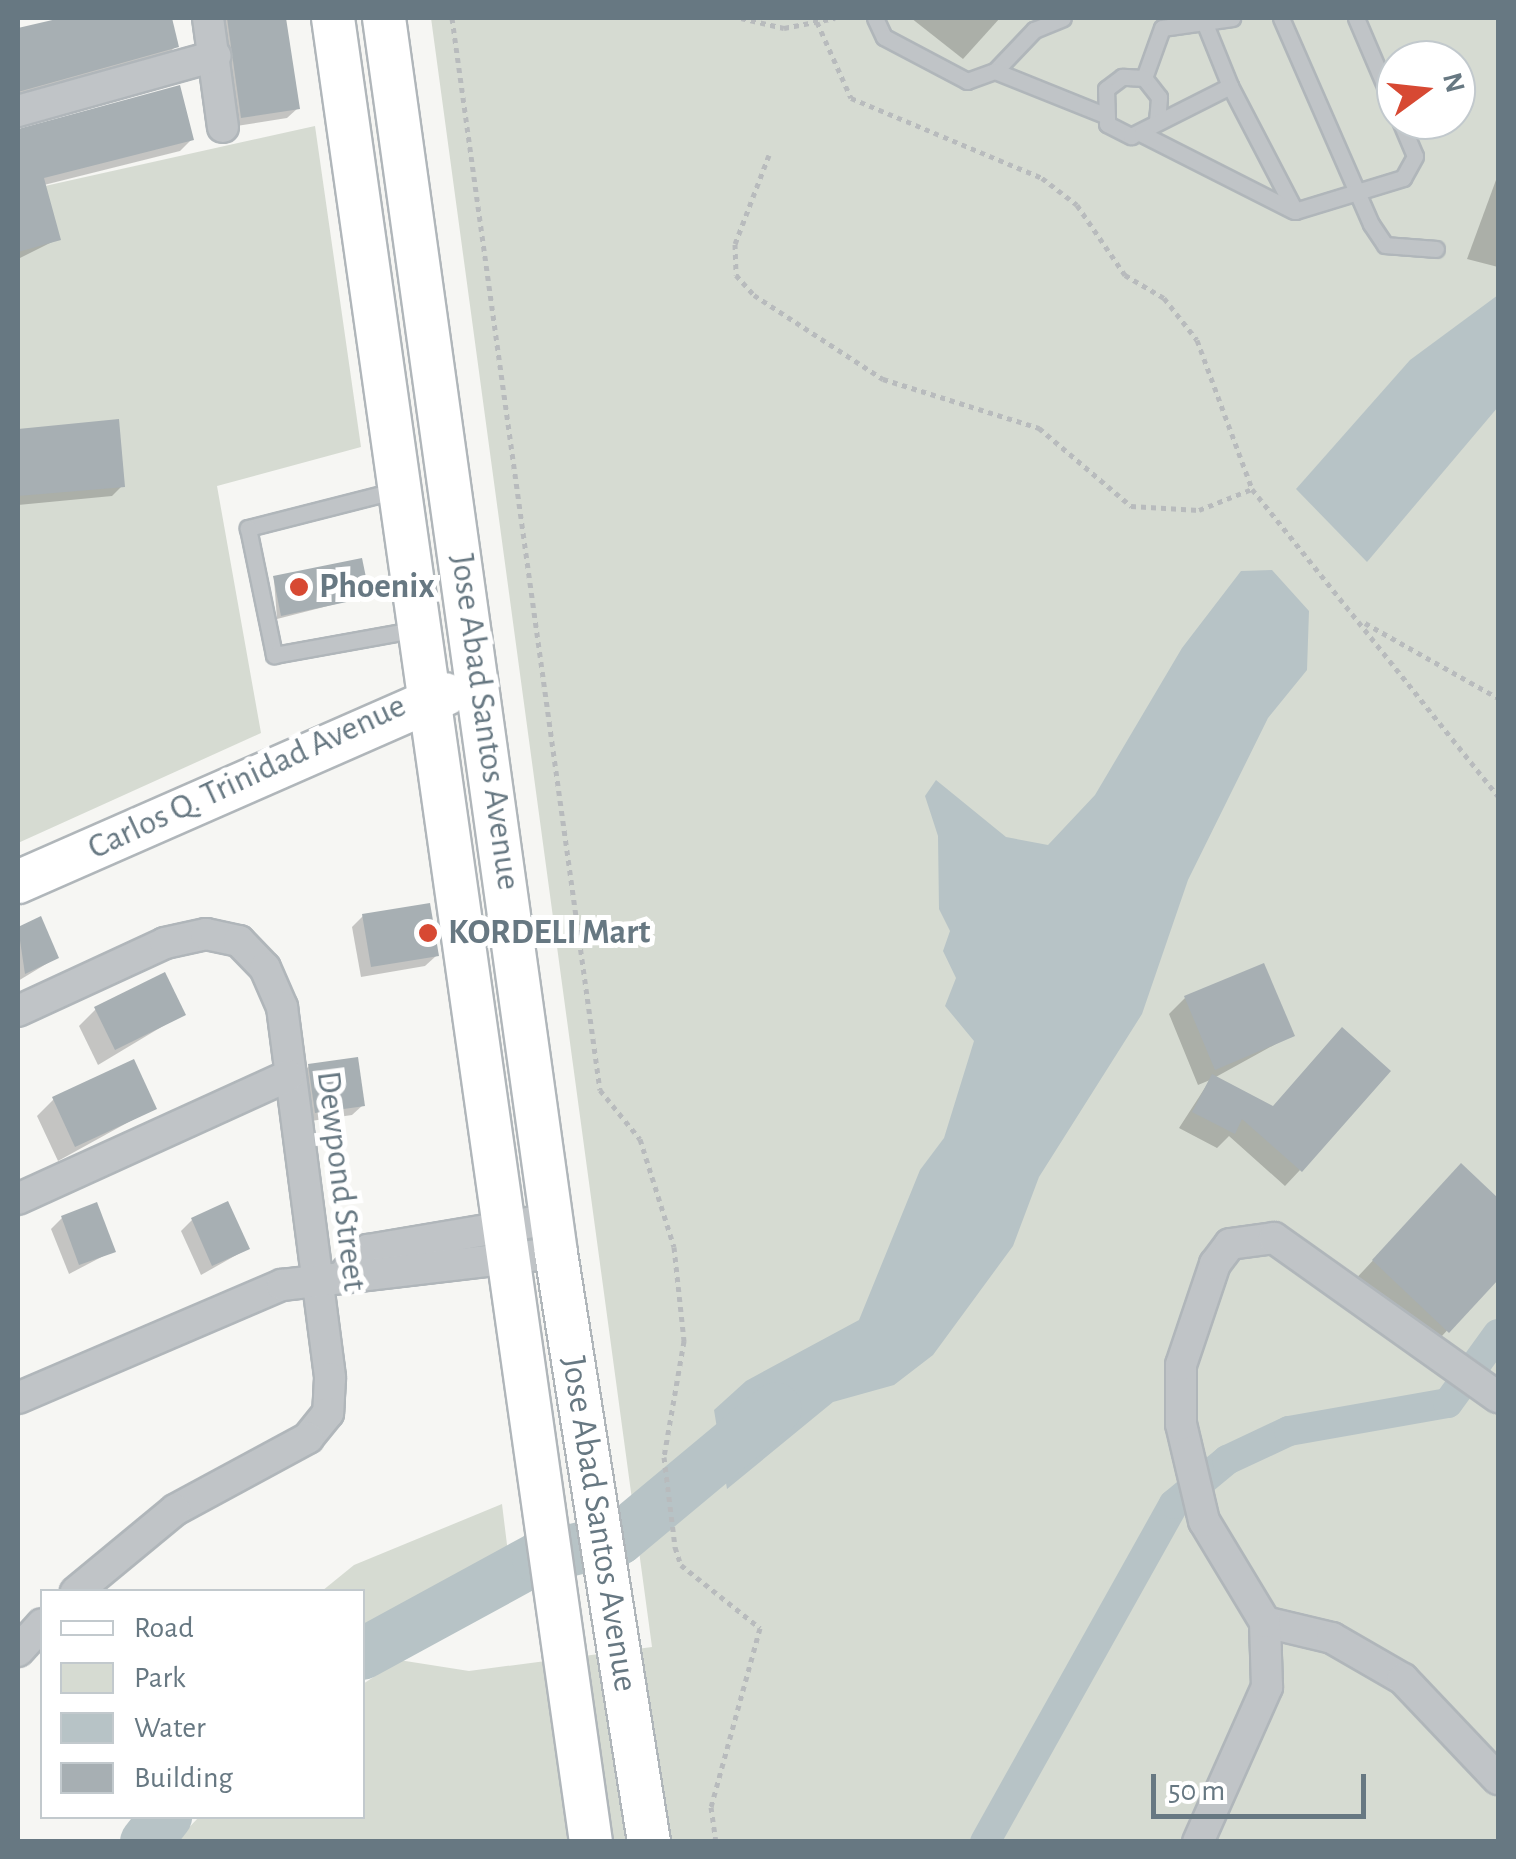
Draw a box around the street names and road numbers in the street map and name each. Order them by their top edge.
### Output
street label: Jose Abad Santos Avenue [441,551,529,893]
street label: Carlos Q. Trinidad Avenue [81,685,413,869]
street label: Dewpond Street [307,1069,375,1293]
street label: Jose Abad Santos Avenue [552,1353,646,1695]

